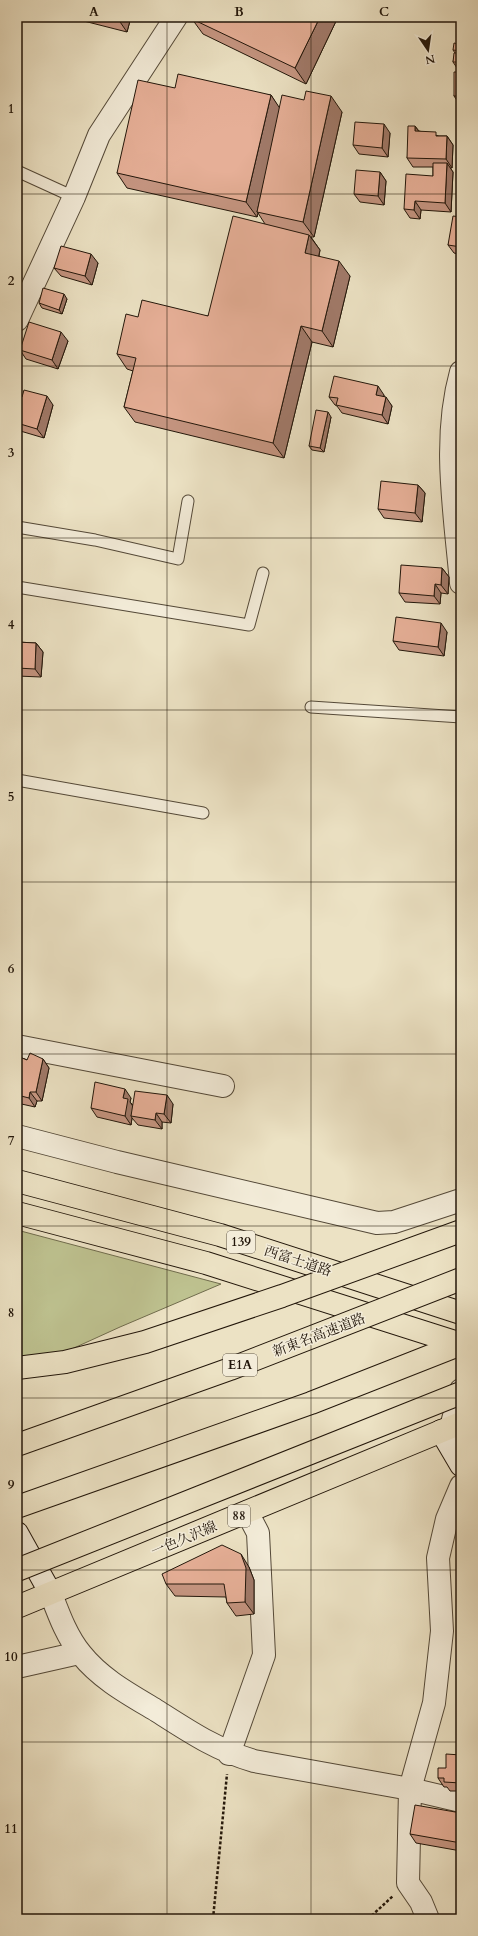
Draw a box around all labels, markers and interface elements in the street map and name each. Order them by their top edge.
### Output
text: A [89,3,99,21]
text: B [234,3,244,21]
text: C [379,3,389,21]
north arrow [408,30,448,70]
text: N [423,51,436,68]
text: 1 [8,100,14,118]
text: 2 [8,272,15,290]
text: 3 [8,444,15,462]
text: 4 [8,616,15,634]
text: 5 [8,788,14,806]
text: 6 [8,960,15,978]
text: 7 [8,1132,15,1150]
road number: 139 [227,1231,255,1253]
street label: 西富士道路 [262,1241,334,1281]
text: 8 [8,1304,14,1322]
street label: 新東名高速道路 [270,1309,368,1361]
road number: E1A [223,1354,257,1376]
text: 9 [8,1476,15,1494]
road number: 88 [228,1505,250,1527]
street label: 一色久沢線 [148,1517,220,1561]
text: 10 [4,1648,18,1666]
text: 11 [4,1820,18,1838]

